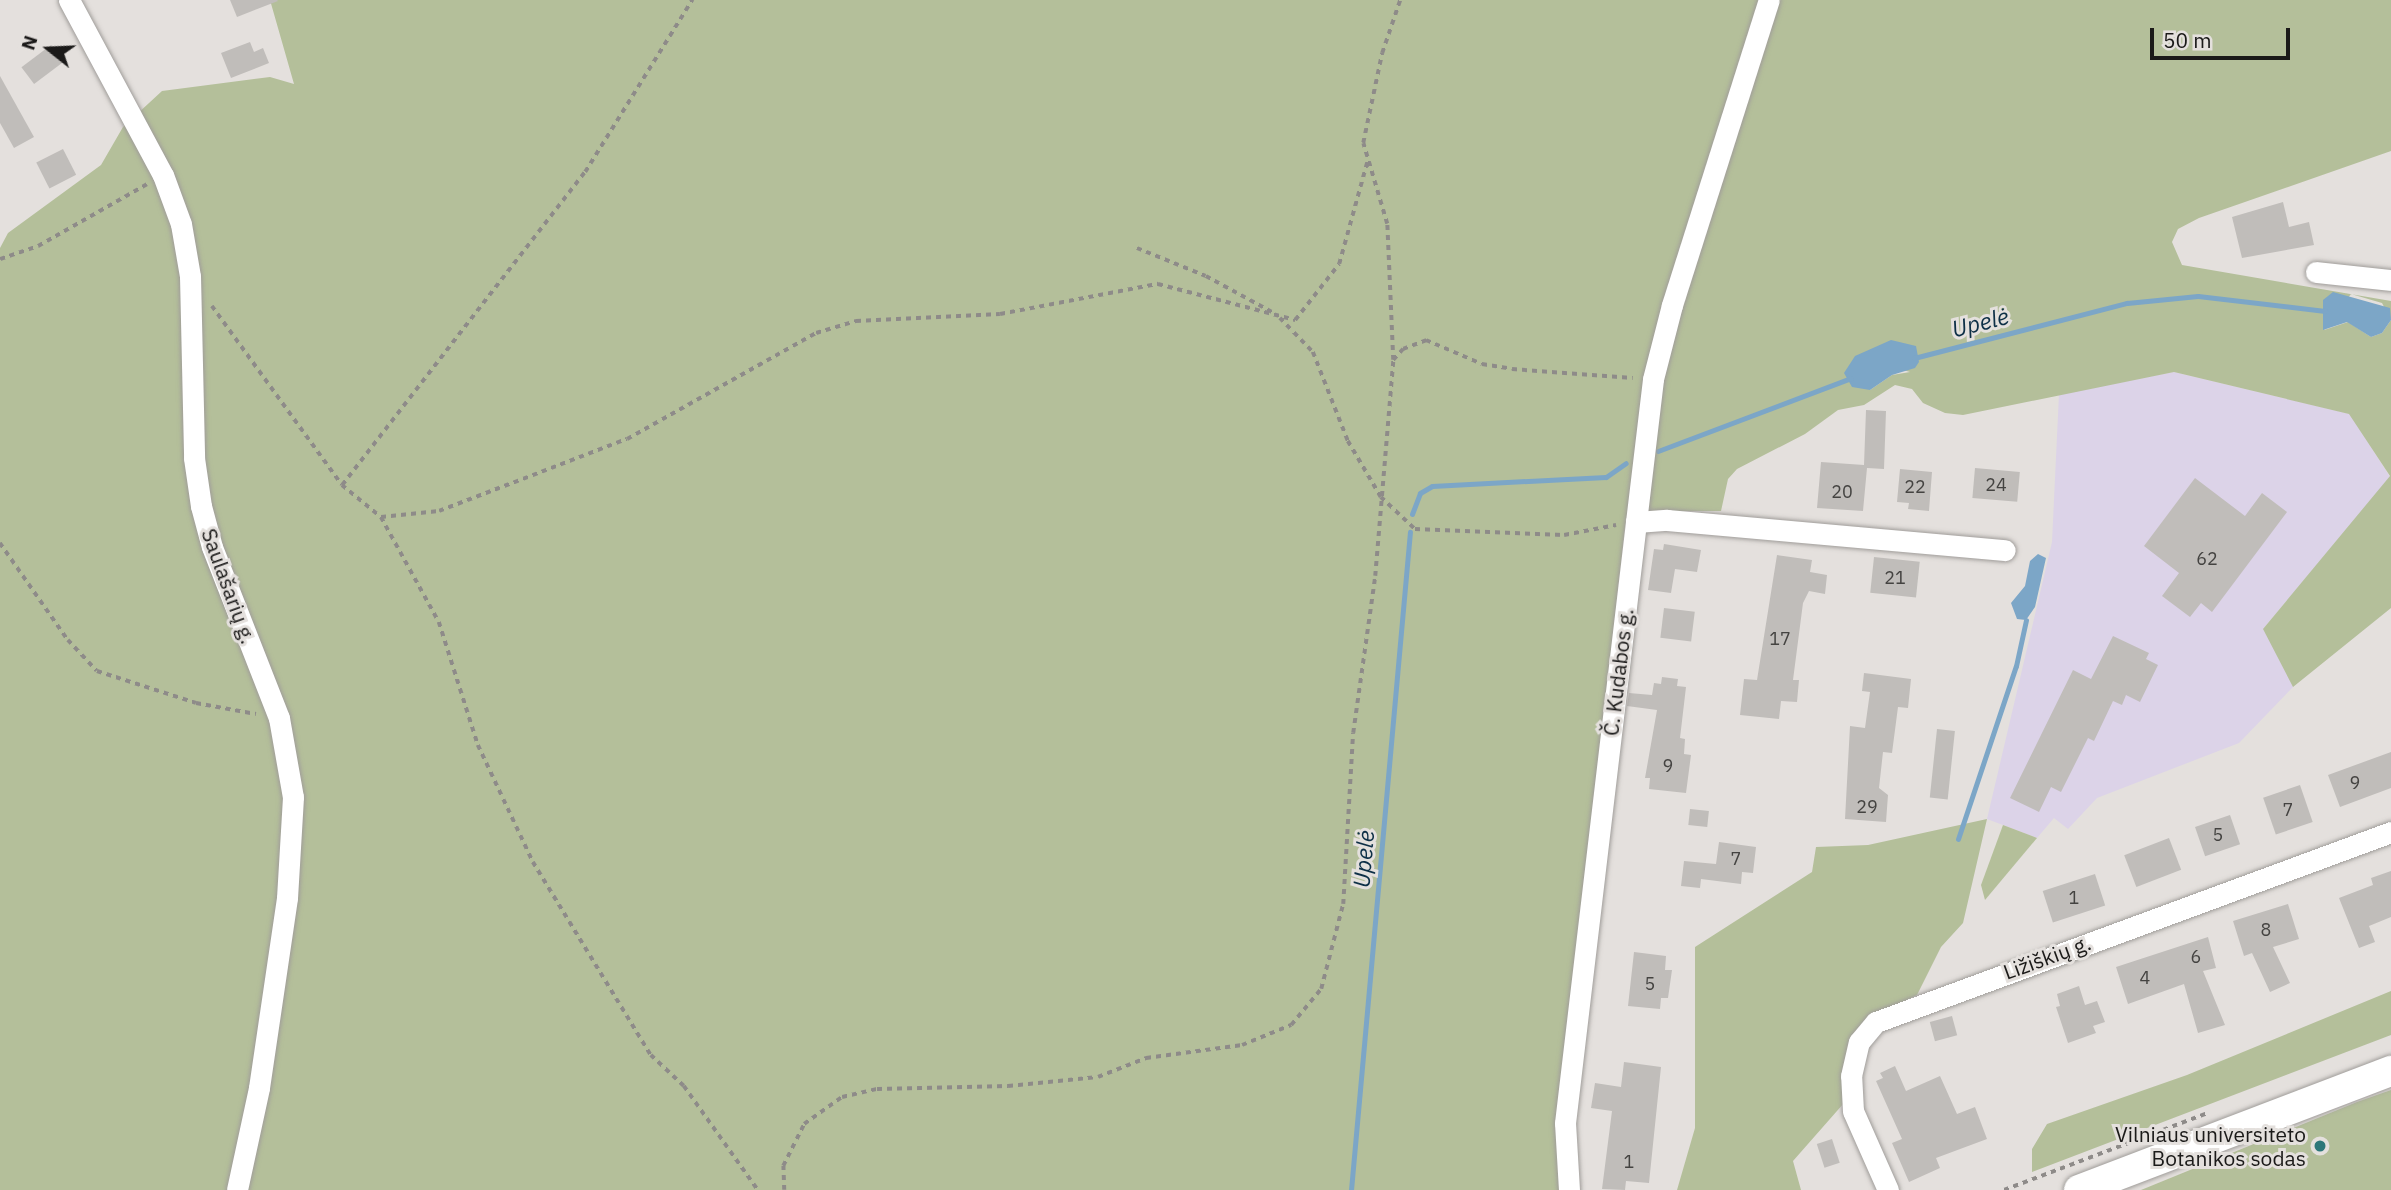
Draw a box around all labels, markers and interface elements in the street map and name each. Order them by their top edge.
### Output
north arrow [14,14,84,84]
scale bar [2153,14,2293,58]
text: 50 m [2163,26,2212,54]
text: N [15,32,43,53]
water label: Upelė [1949,302,2011,342]
house number: 24 [1985,474,2007,496]
house number: 22 [1904,476,1926,498]
house number: 20 [1831,481,1853,503]
street label: Saulašarių g. [197,525,261,647]
house number: 62 [2196,548,2218,570]
house number: 21 [1884,567,1906,589]
street label: Č. Kudabos g. [1598,607,1638,737]
house number: 17 [1769,628,1791,650]
house number: 9 [1663,755,1673,777]
house number: 9 [2350,772,2360,794]
house number: 29 [1856,796,1878,818]
house number: 7 [2283,799,2293,821]
house number: 5 [2213,824,2223,846]
water label: Upelė [1347,829,1379,889]
house number: 7 [1731,848,1741,870]
house number: 1 [2069,887,2079,909]
house number: 8 [2261,919,2271,941]
street label: Ližiškių g. [2000,930,2094,984]
house number: 6 [2191,946,2201,968]
house number: 4 [2140,967,2150,989]
house number: 5 [1645,973,1655,995]
place label: Vilniaus universiteto Botanikos sodas [2115,1121,2306,1171]
marker: Vilniaus universiteto Botanikos sodas [2312,1138,2328,1154]
house number: 1 [1624,1151,1634,1173]

